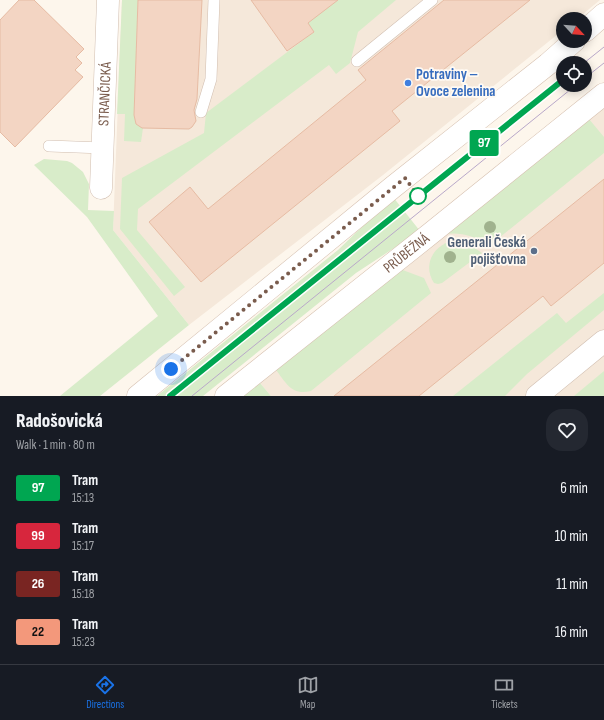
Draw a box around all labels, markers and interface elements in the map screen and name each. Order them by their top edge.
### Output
north arrow [556,12,592,48]
map controls [556,12,592,92]
button: locate [556,56,592,92]
street label: STRANČICKÁ [94,61,115,126]
place label: Potraviny – Ovoce zelenina [416,65,495,101]
marker: Potraviny – Ovoce zelenina [403,78,413,88]
line badge: 97 [466,130,502,156]
text: 97 [478,134,490,151]
unlabelled marker [409,187,427,205]
street label: PRŮBĚŽNÁ [379,228,434,277]
place label: Generali Česká pojišťovna [447,233,526,269]
marker: Generali Česká pojišťovna [529,246,539,256]
your location [161,359,181,379]
button: heart [546,409,588,451]
text: Radošovická [16,410,103,433]
text: Walk · 1 min · 80 m [16,437,95,453]
text: Tram [72,471,98,490]
text: 97 [32,479,44,496]
text: 6 min [560,479,588,498]
text: 15:13 [72,490,94,506]
text: Tram [72,519,98,538]
text: 99 [31,527,45,544]
text: 10 min [555,527,588,546]
text: 15:17 [72,538,94,554]
text: Tram [72,567,98,586]
text: 26 [32,575,44,592]
text: 11 min [556,575,588,594]
text: 15:18 [72,586,94,602]
text: Tram [72,615,98,634]
text: 22 [32,623,44,640]
text: 16 min [555,623,588,642]
text: 15:23 [72,634,95,650]
tab: Directions [86,674,124,711]
tab: Map [297,674,319,711]
tab: Tickets [491,674,518,711]

